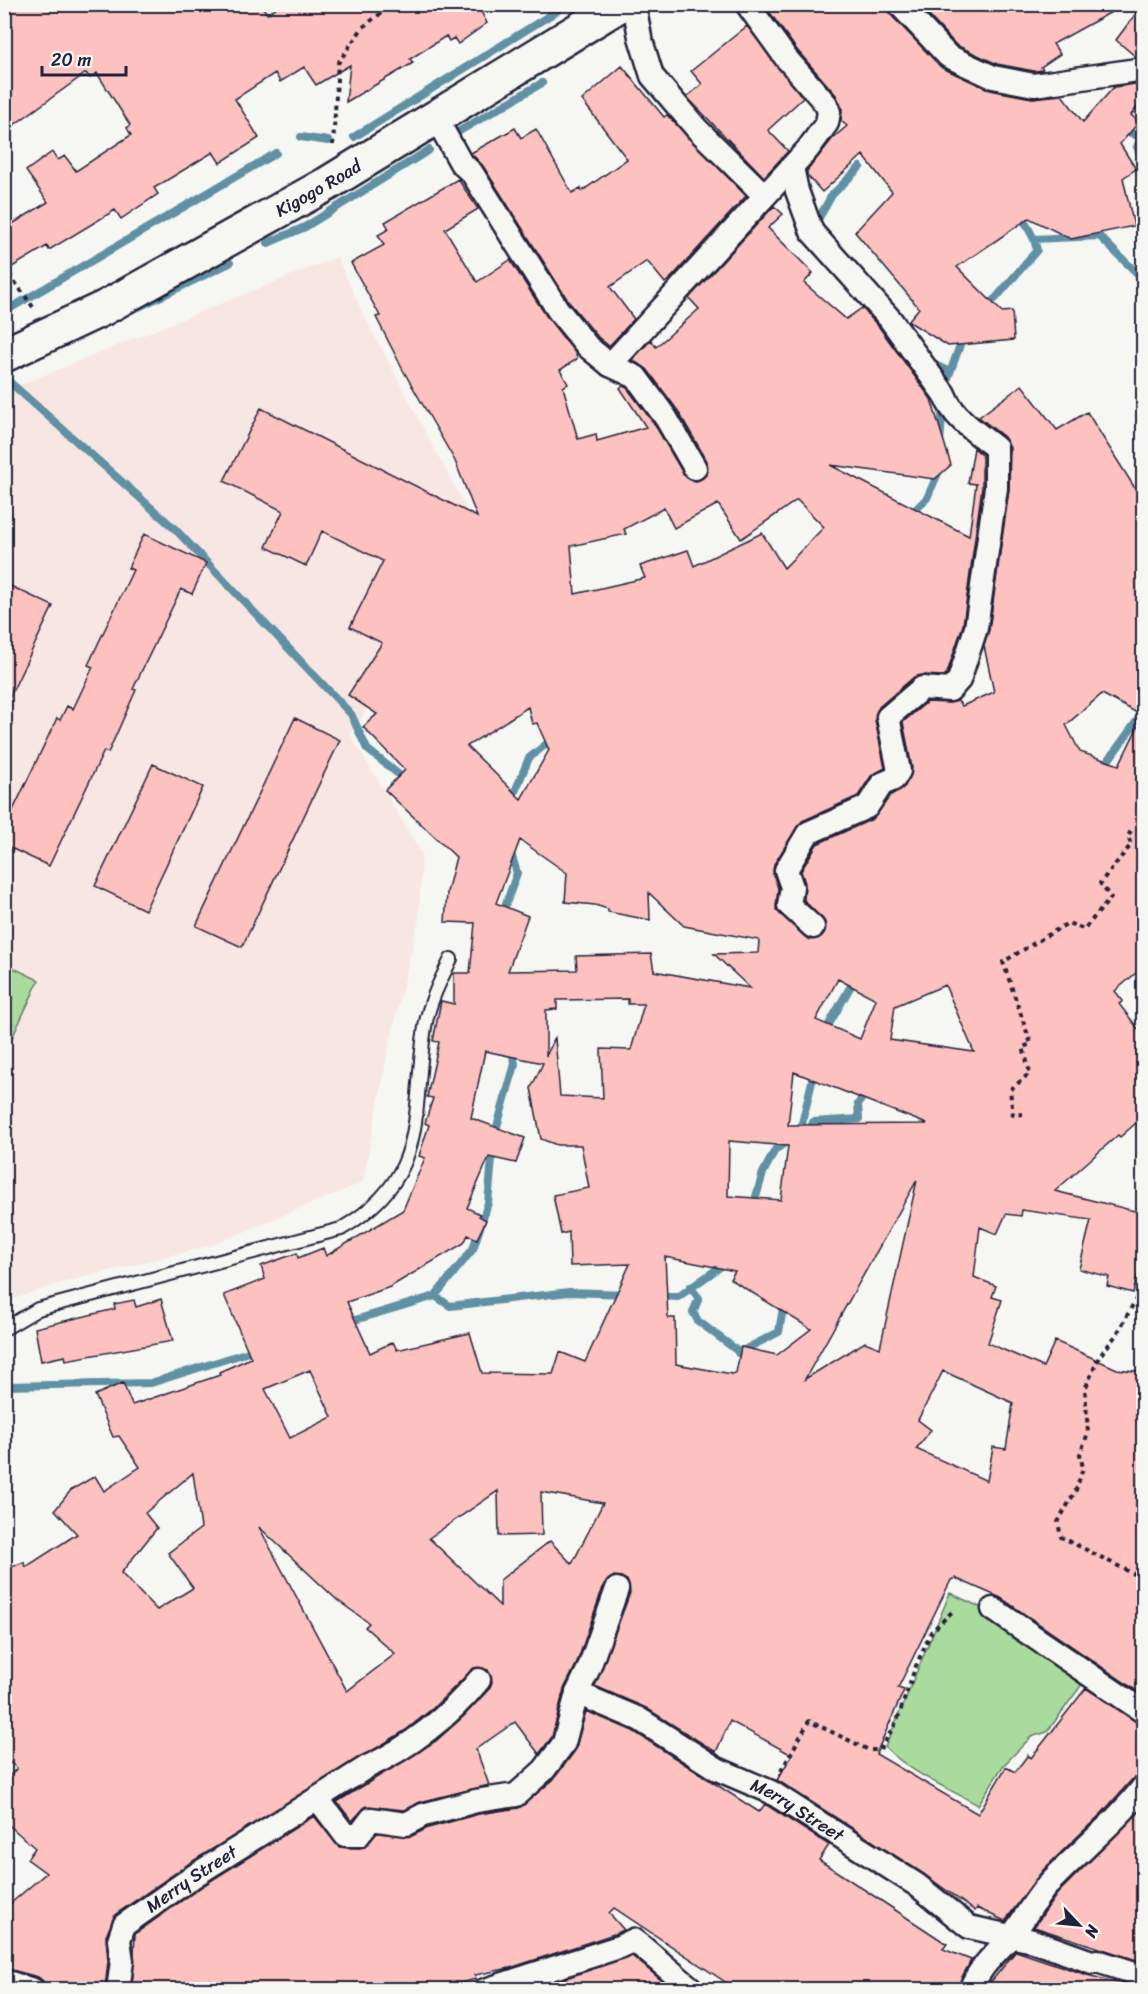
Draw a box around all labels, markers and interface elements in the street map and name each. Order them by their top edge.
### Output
scale bar [42,39,126,77]
text: 20 m [51,44,91,76]
street label: Kigogo Road [269,150,369,226]
street label: Merry Street [745,1769,851,1851]
street label: Merry Street [139,1836,244,1921]
north arrow [1049,1895,1109,1955]
text: N [1076,1919,1108,1944]

